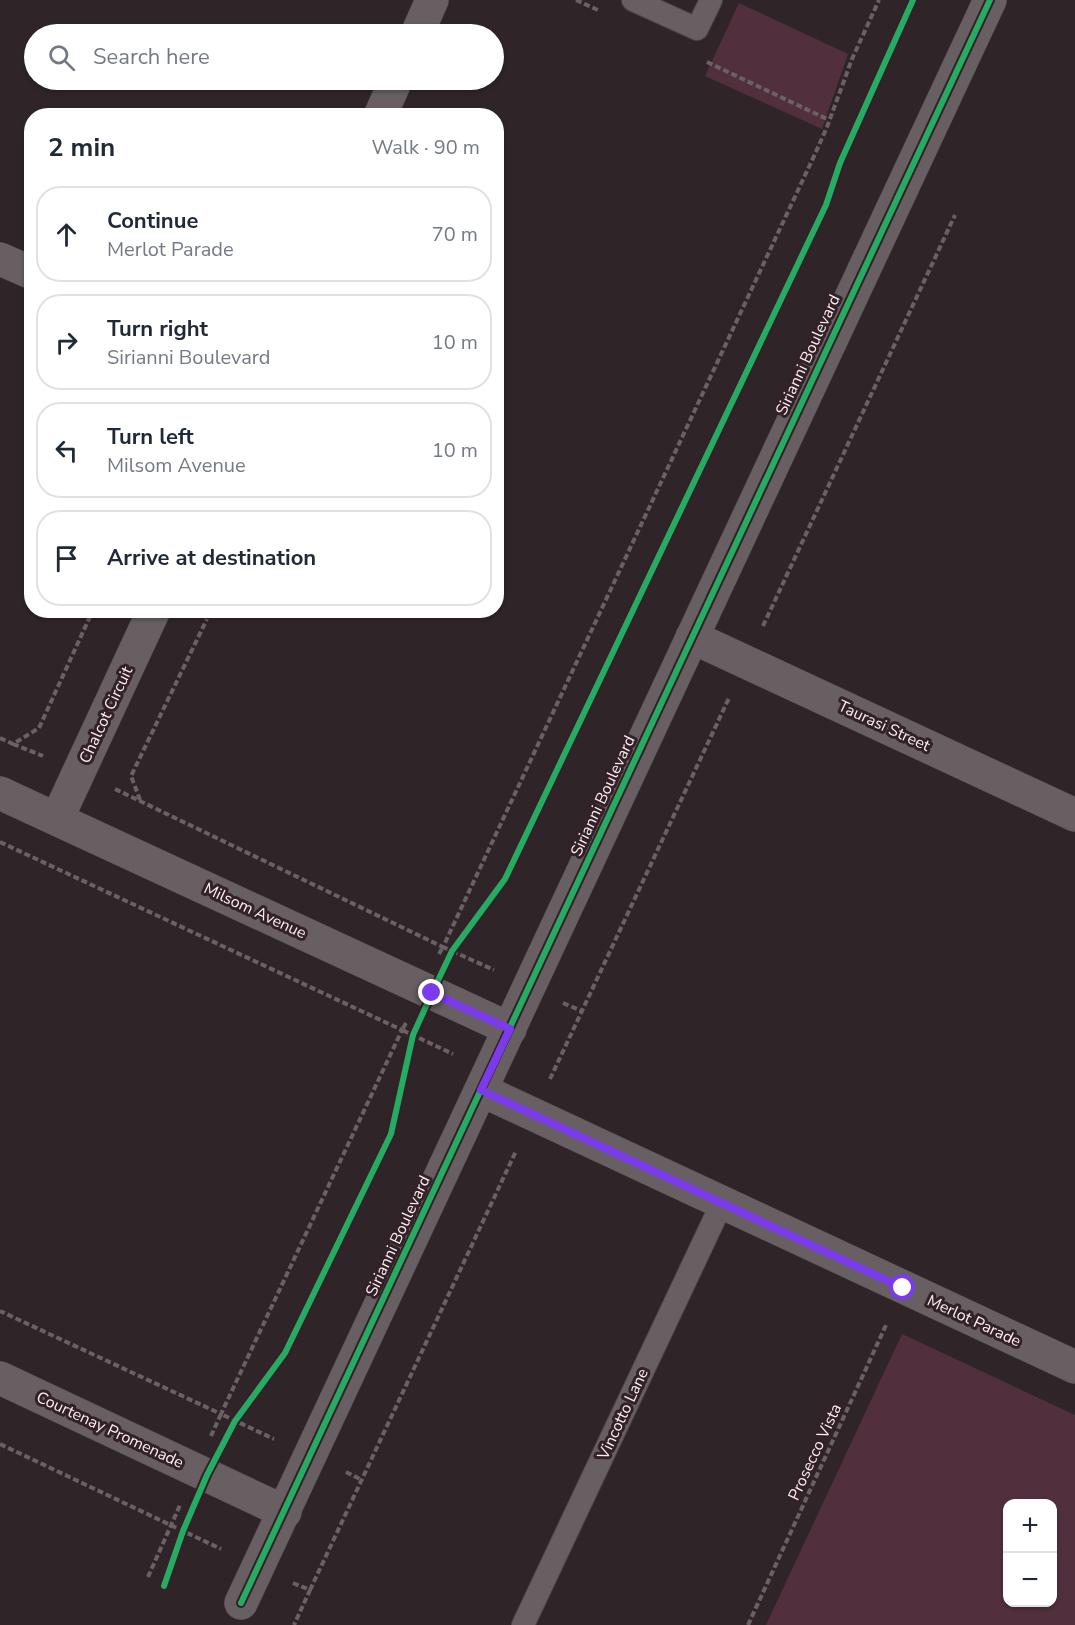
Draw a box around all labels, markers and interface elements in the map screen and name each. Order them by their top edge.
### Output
search box [24,24,504,90]
icon: search [45,41,78,74]
text: Search here [93,42,210,72]
text: 2 min [48,130,115,165]
text: Walk · 90 m [372,134,480,161]
text: Continue [107,206,198,236]
icon: ahead [50,218,83,251]
text: 70 m [432,221,478,248]
text: Merlot Parade [107,236,234,263]
street label: Sirianni Boulevard [770,291,846,419]
text: Turn right [107,314,208,344]
icon: right [50,326,83,359]
text: 10 m [432,329,478,356]
text: Sirianni Boulevard [107,344,270,371]
text: Turn left [107,422,194,452]
icon: left [50,434,83,467]
text: 10 m [432,437,478,464]
text: Milsom Avenue [107,452,246,479]
icon: arrive [50,542,83,575]
text: Arrive at destination [107,543,316,573]
street label: Chalcot Circuit [74,663,138,767]
street label: Taurasi Street [834,695,934,757]
street label: Sirianni Boulevard [565,732,641,860]
street label: Milsom Avenue [200,878,310,944]
route end [418,979,444,1005]
street label: Sirianni Boulevard [360,1172,436,1300]
route start [889,1274,915,1300]
street label: Merlot Parade [923,1290,1025,1352]
street label: Vincotto Lane [592,1365,654,1464]
street label: Courtenay Promenade [33,1386,187,1474]
street label: Prosecco Vista [783,1400,847,1504]
map controls [1003,1499,1057,1607]
button: + [1003,1499,1057,1553]
button: − [1003,1553,1057,1607]

